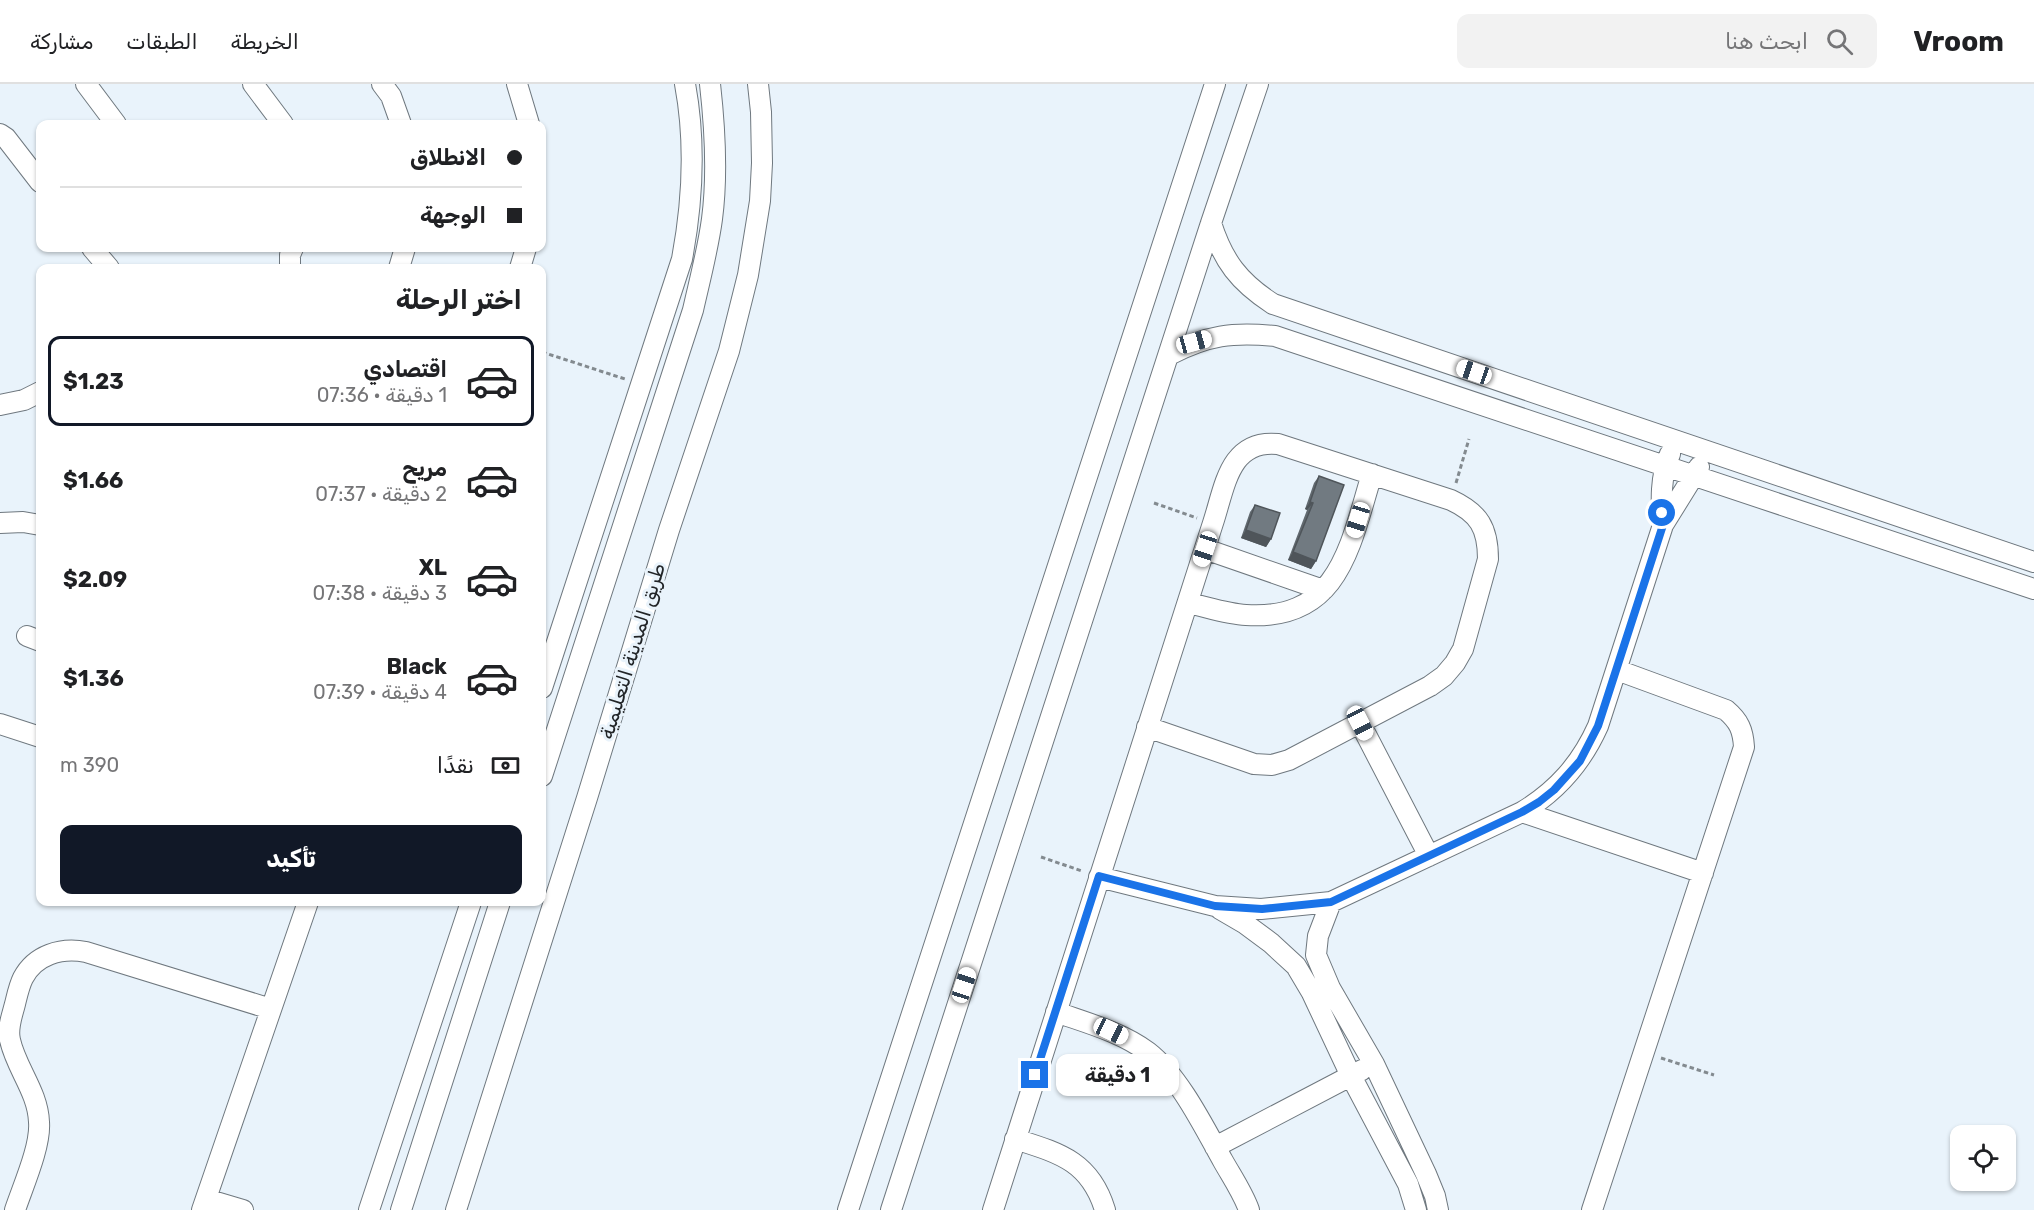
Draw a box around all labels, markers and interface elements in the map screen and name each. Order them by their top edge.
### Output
search box [1457,14,1877,68]
icon: search [1823,25,1856,58]
text: Vroom [1913,25,2004,58]
text: ابحث هنا [1725,28,1808,55]
text: مشاركة [30,29,93,54]
text: الطبقات [126,29,198,54]
text: الخريطة [231,29,299,54]
text: الانطلاق [410,144,486,171]
text: الوجهة [420,202,486,229]
text: اختر الرحلة [396,284,522,316]
car [1174,329,1214,355]
icon: car [465,354,519,408]
text: اقتصادي [364,356,447,383]
car [1454,358,1494,386]
text: $1.23 [63,368,124,395]
text: 1 دقيقة · 07:36 [317,383,447,407]
icon: car [465,453,519,507]
text: مريح [402,455,447,482]
text: $1.66 [63,467,123,494]
text: 2 دقيقة · 07:37 [315,482,447,506]
route start [1648,499,1675,526]
car [1344,500,1372,540]
car [1191,529,1219,569]
icon: car [465,552,519,606]
text: XL [419,554,447,581]
street label: طريق المدينة التعليمية [594,560,670,742]
text: $2.09 [63,566,127,593]
text: 3 دقيقة · 07:38 [313,581,447,605]
icon: car [465,651,519,705]
text: Black [386,653,447,680]
text: $1.36 [63,665,124,692]
text: 4 دقيقة · 07:39 [313,680,447,704]
car [1344,703,1376,743]
icon: cash [489,749,522,782]
text: نقدًا [437,752,474,779]
text: 390 m [60,753,119,777]
button: تأكيد [60,825,522,894]
car [950,965,978,1005]
car [1091,1015,1131,1047]
callout: 1 دقيقة [1056,1054,1179,1096]
route end [1021,1061,1048,1088]
text: 1 دقيقة [1085,1063,1150,1087]
map controls [1950,1125,2016,1191]
button: locate [1950,1125,2016,1191]

